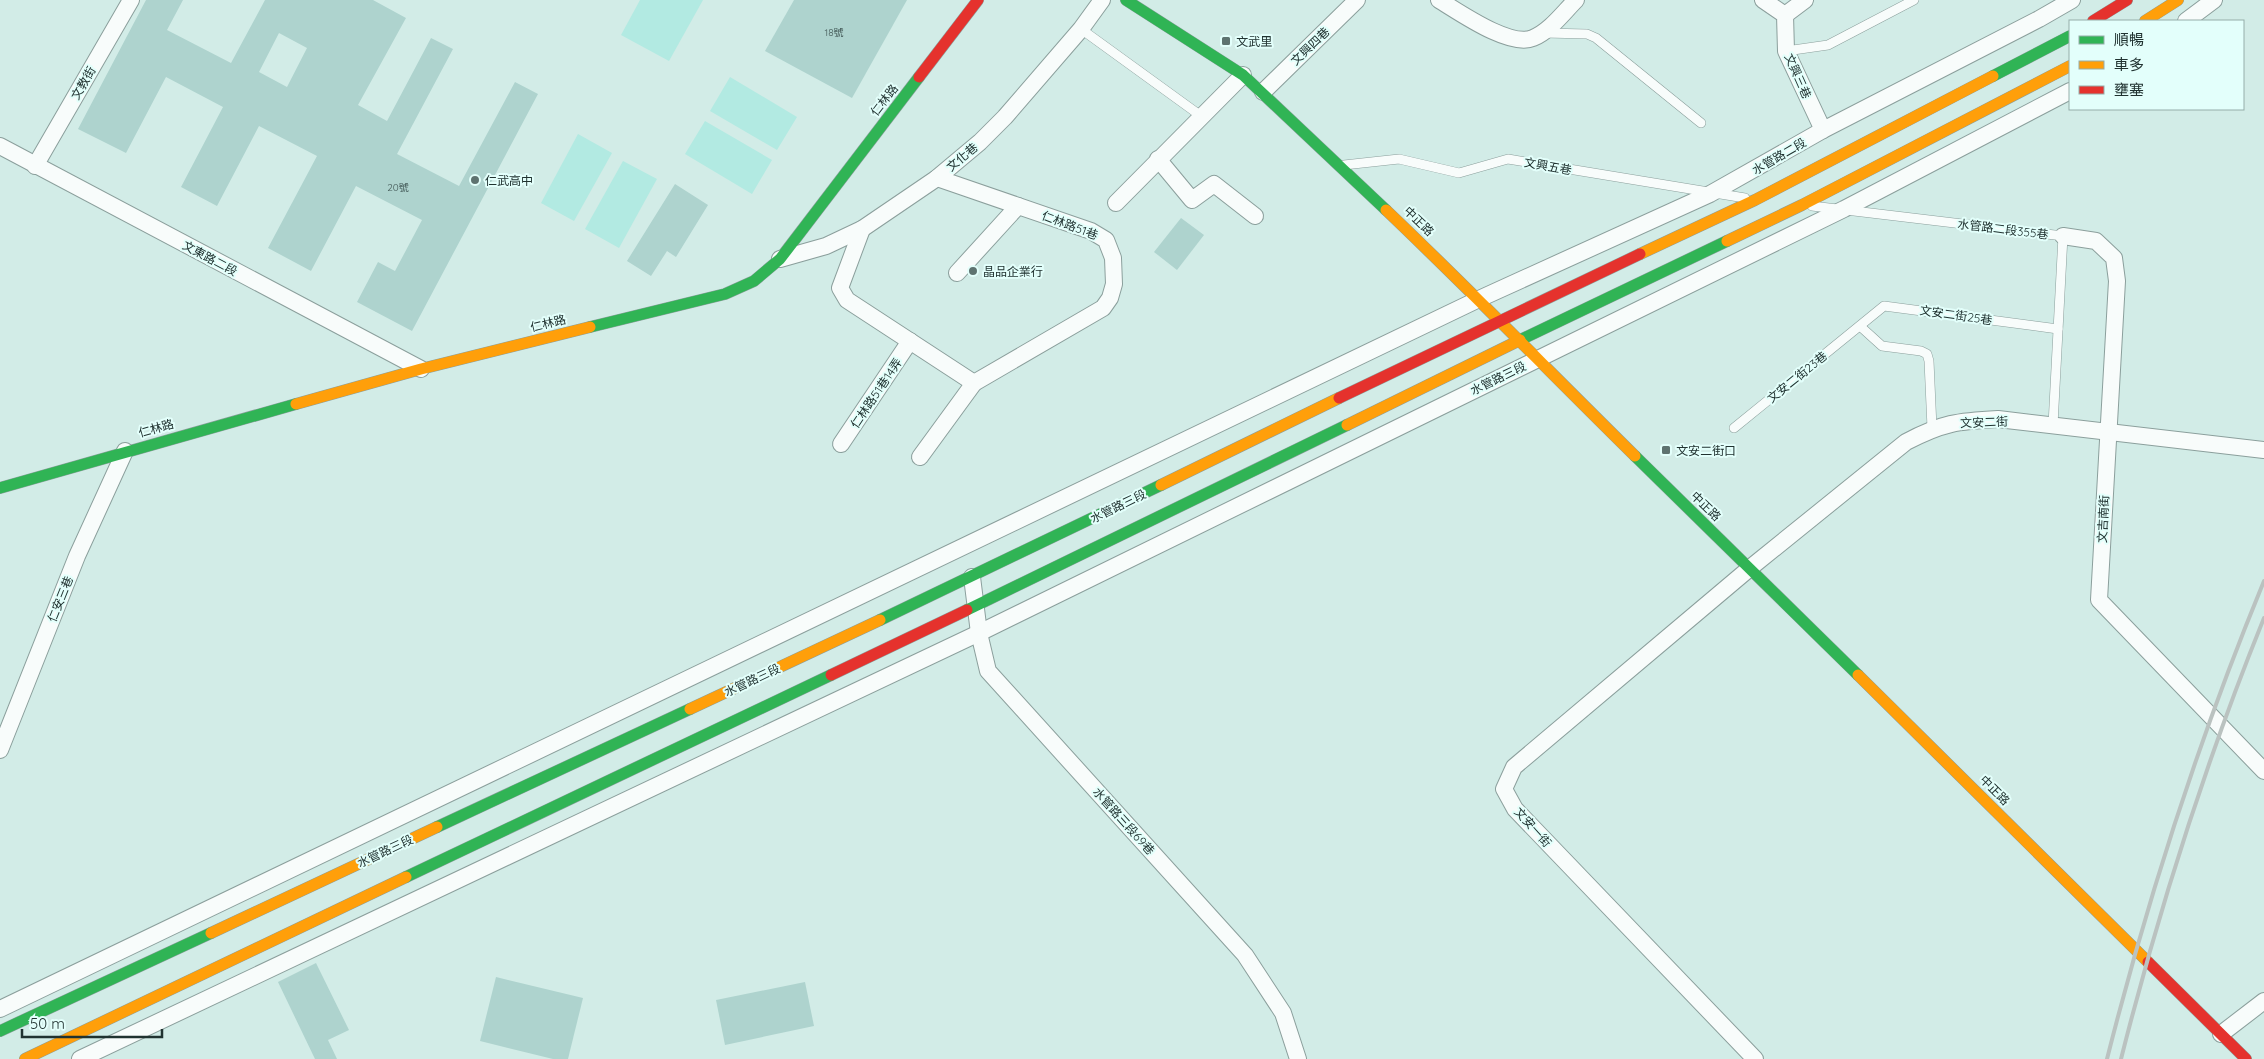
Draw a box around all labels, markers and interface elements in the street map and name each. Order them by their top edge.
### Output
legend [2069,20,2244,110]
street label: 文興四巷 [1288,24,1332,68]
house number: 18號 [824,26,844,39]
text: 順暢 [2114,30,2144,49]
place label: 文武里 [1236,34,1272,49]
marker: 文武里 [1220,35,1232,47]
street label: 文興三巷 [1781,51,1815,101]
text: 車多 [2114,55,2144,74]
street label: 文教街 [68,64,98,102]
text: 壅塞 [2114,80,2144,99]
street label: 仁林路 [867,81,901,119]
street label: 水管路二段 [1749,135,1809,177]
street label: 文化巷 [943,140,981,174]
street label: 文興五巷 [1523,154,1573,178]
place label: 仁武高中 [485,173,533,188]
marker: 仁武高中 [469,174,481,186]
house number: 20號 [387,181,409,194]
street label: 中正路 [1401,203,1437,239]
street label: 仁林路51巷 [1040,207,1100,243]
street label: 水管路二段355巷 [1957,216,2049,242]
street label: 文東路二段 [180,237,240,279]
place label: 晶品企業行 [983,264,1043,279]
marker: 晶品企業行 [967,265,979,277]
street label: 文安二街25巷 [1919,302,1993,328]
street label: 仁林路 [529,311,567,335]
street label: 文安二街23巷 [1764,348,1830,406]
street label: 仁林路51巷14弄 [847,355,905,431]
street label: 水管路三段 [1468,358,1528,398]
street label: 文安二街 [1960,414,2008,430]
street label: 仁林路 [137,416,175,440]
place label: 文安二街口 [1676,443,1736,458]
marker: 文安二街口 [1660,444,1672,456]
street label: 水管路三段 [1088,486,1148,526]
street label: 中正路 [1688,488,1724,524]
street label: 文吉南街 [2094,495,2112,543]
street label: 仁安三巷 [44,574,76,624]
street label: 水管路三段 [722,661,782,699]
street label: 中正路 [1977,772,2013,808]
street label: 水管路三段69巷 [1090,784,1158,858]
street label: 文安一街 [1511,804,1555,850]
street label: 水管路三段 [355,832,415,870]
scale bar [22,1006,162,1038]
text: 50 m [30,1014,65,1033]

